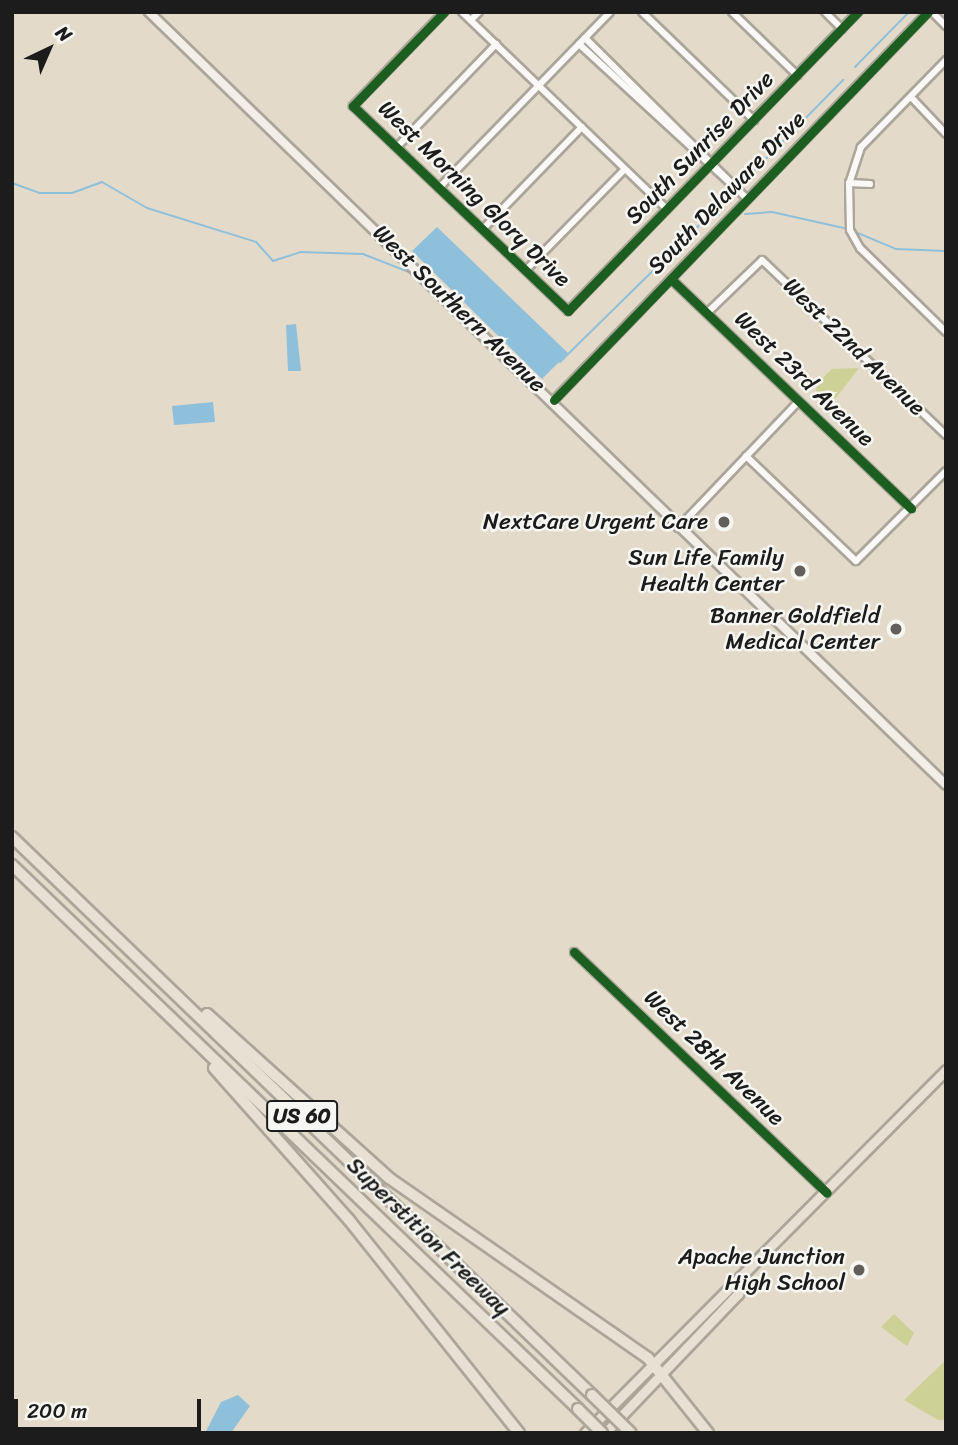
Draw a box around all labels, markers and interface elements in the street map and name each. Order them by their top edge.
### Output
north arrow [14,14,84,84]
text: N [48,17,80,50]
street label: South Sunrise Drive [621,66,779,230]
street label: West Morning Glory Drive [372,95,576,293]
street label: South Delaware Drive [642,105,812,281]
street label: West Southern Avenue [367,220,551,398]
street label: West 22nd Avenue [777,272,931,422]
street label: West 23rd Avenue [729,306,879,452]
place label: NextCare Urgent Care [482,508,708,536]
marker: NextCare Urgent Care [714,512,734,532]
place label: Sun Life Family Health Center [627,544,784,598]
marker: Sun Life Family Health Center [790,561,810,581]
place label: Banner Goldfield Medical Center [710,602,880,656]
marker: Banner Goldfield Medical Center [886,619,906,639]
street label: West 28th Avenue [638,984,790,1132]
road number: US 60 [265,1098,339,1134]
street label: Superstition Freeway [340,1152,516,1322]
place label: Apache Junction High School [679,1243,845,1297]
marker: Apache Junction High School [851,1262,867,1278]
scale bar [18,1386,205,1430]
text: 200 m [27,1392,87,1430]

